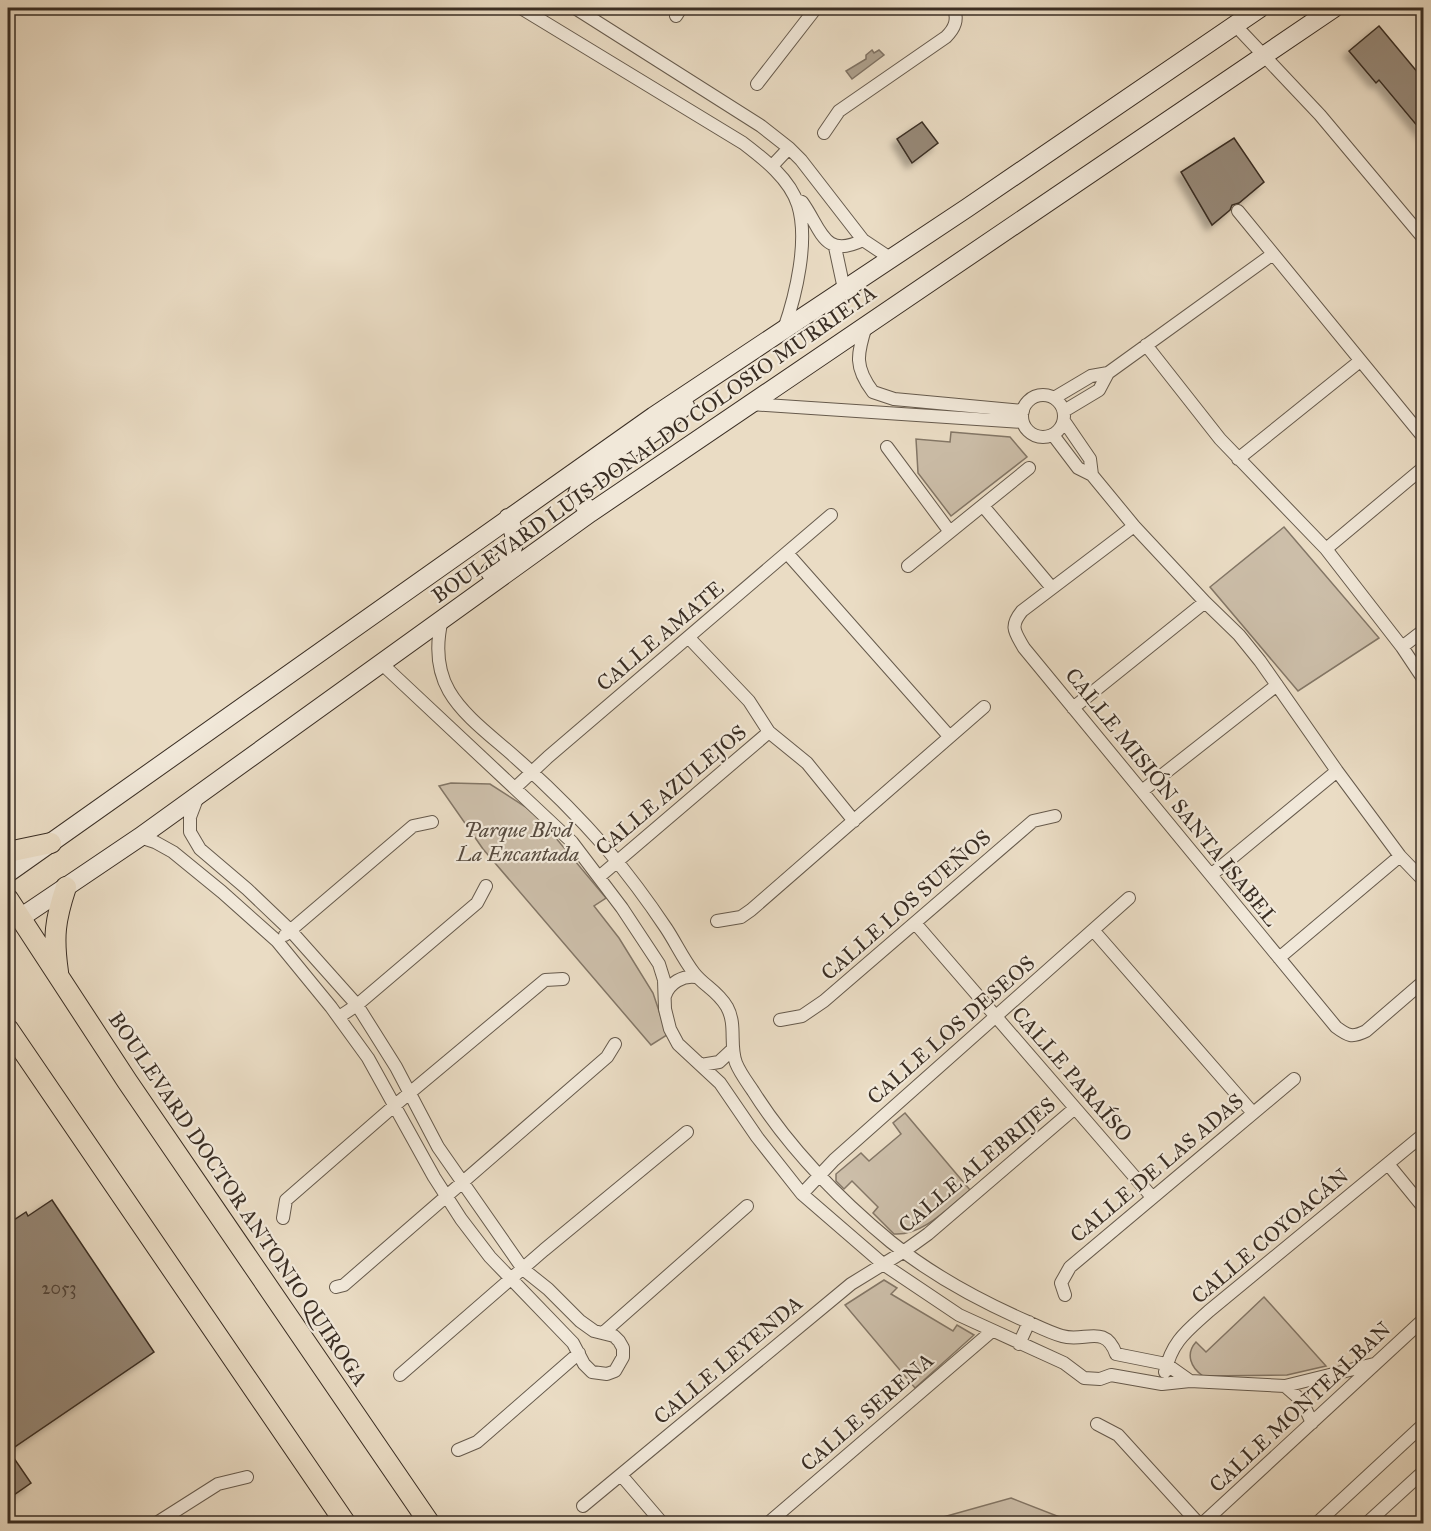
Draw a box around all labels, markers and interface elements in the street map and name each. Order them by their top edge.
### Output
street label: BOULEVARD LUIS DONALDO COLOSIO MURRIETA [427,279,881,609]
street label: CALLE AMATE [591,575,729,697]
street label: CALLE MISIÓN SANTA ISABEL [1060,662,1285,932]
street label: CALLE AZULEJOS [590,719,752,861]
park label: Parque Blvd La Encantada [456,817,579,867]
street label: CALLE LOS SUEÑOS [816,824,996,986]
street label: CALLE LOS DESEOS [862,950,1040,1110]
street label: CALLE PARAÍSO [1006,1000,1139,1147]
street label: BOULEVARD DOCTOR ANTONIO QUIROGA [103,1007,373,1391]
street label: CALLE DE LAS ADAS [1065,1088,1249,1248]
street label: CALLE ALEBRIJES [893,1092,1061,1238]
street label: CALLE COYOACÁN [1186,1162,1354,1309]
house number: 2053 [42,1277,76,1299]
street label: CALLE LEYENDA [648,1290,808,1430]
street label: CALLE MONTEALBAN [1204,1316,1396,1498]
street label: CALLE SERENA [795,1347,939,1477]

